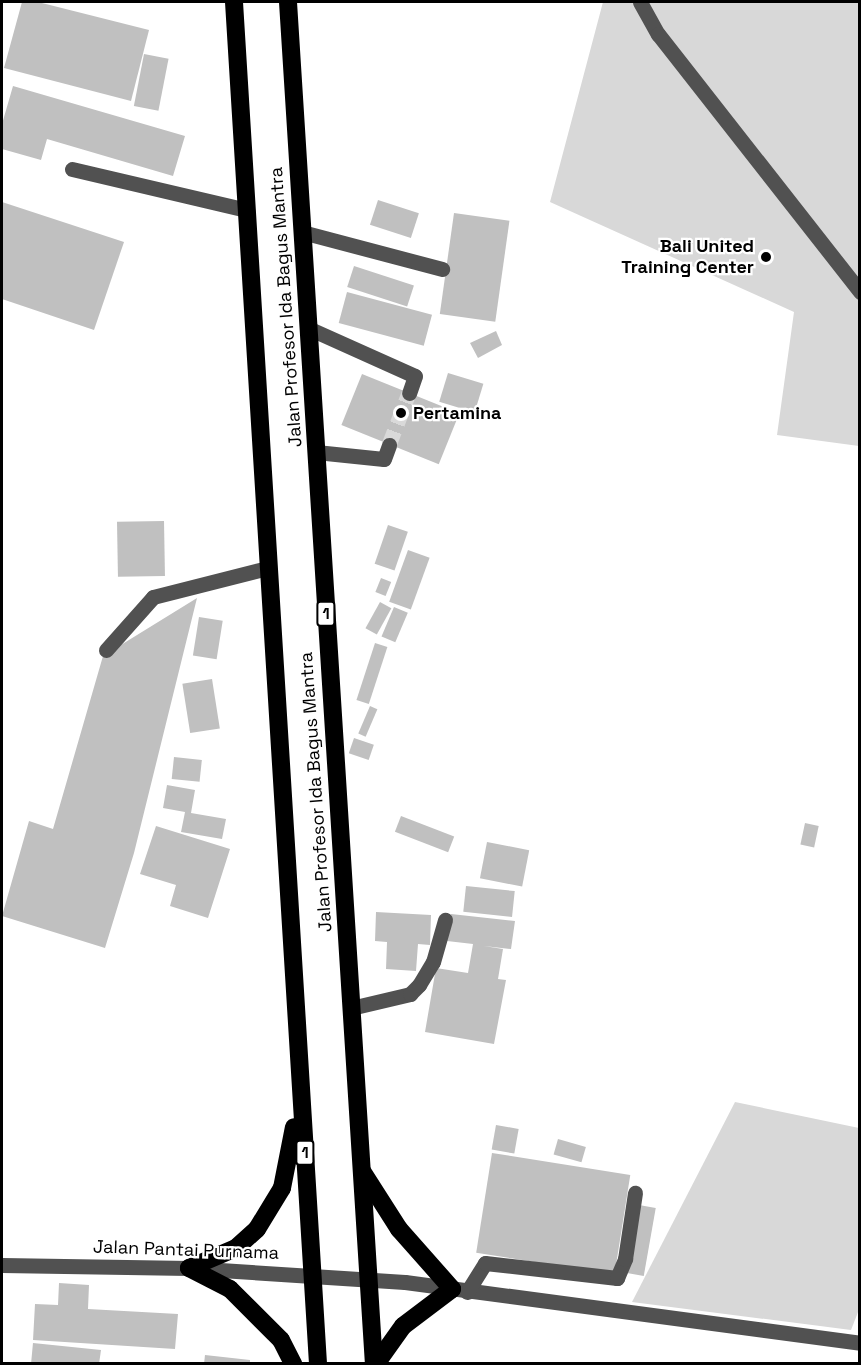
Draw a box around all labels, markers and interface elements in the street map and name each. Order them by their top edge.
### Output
street label: Jalan Profesor Ida Bagus Mantra [265,166,307,448]
place label: Bali United Training Center [621,236,754,278]
marker: Bali United Training Center [759,250,773,264]
place label: Pertamina [413,402,501,424]
marker: Pertamina [394,406,408,420]
road number: 1 [316,601,336,627]
street label: Jalan Profesor Ida Bagus Mantra [295,651,337,933]
road number: 1 [294,1140,316,1166]
street label: Jalan Pantai Purnama [93,1236,279,1264]

